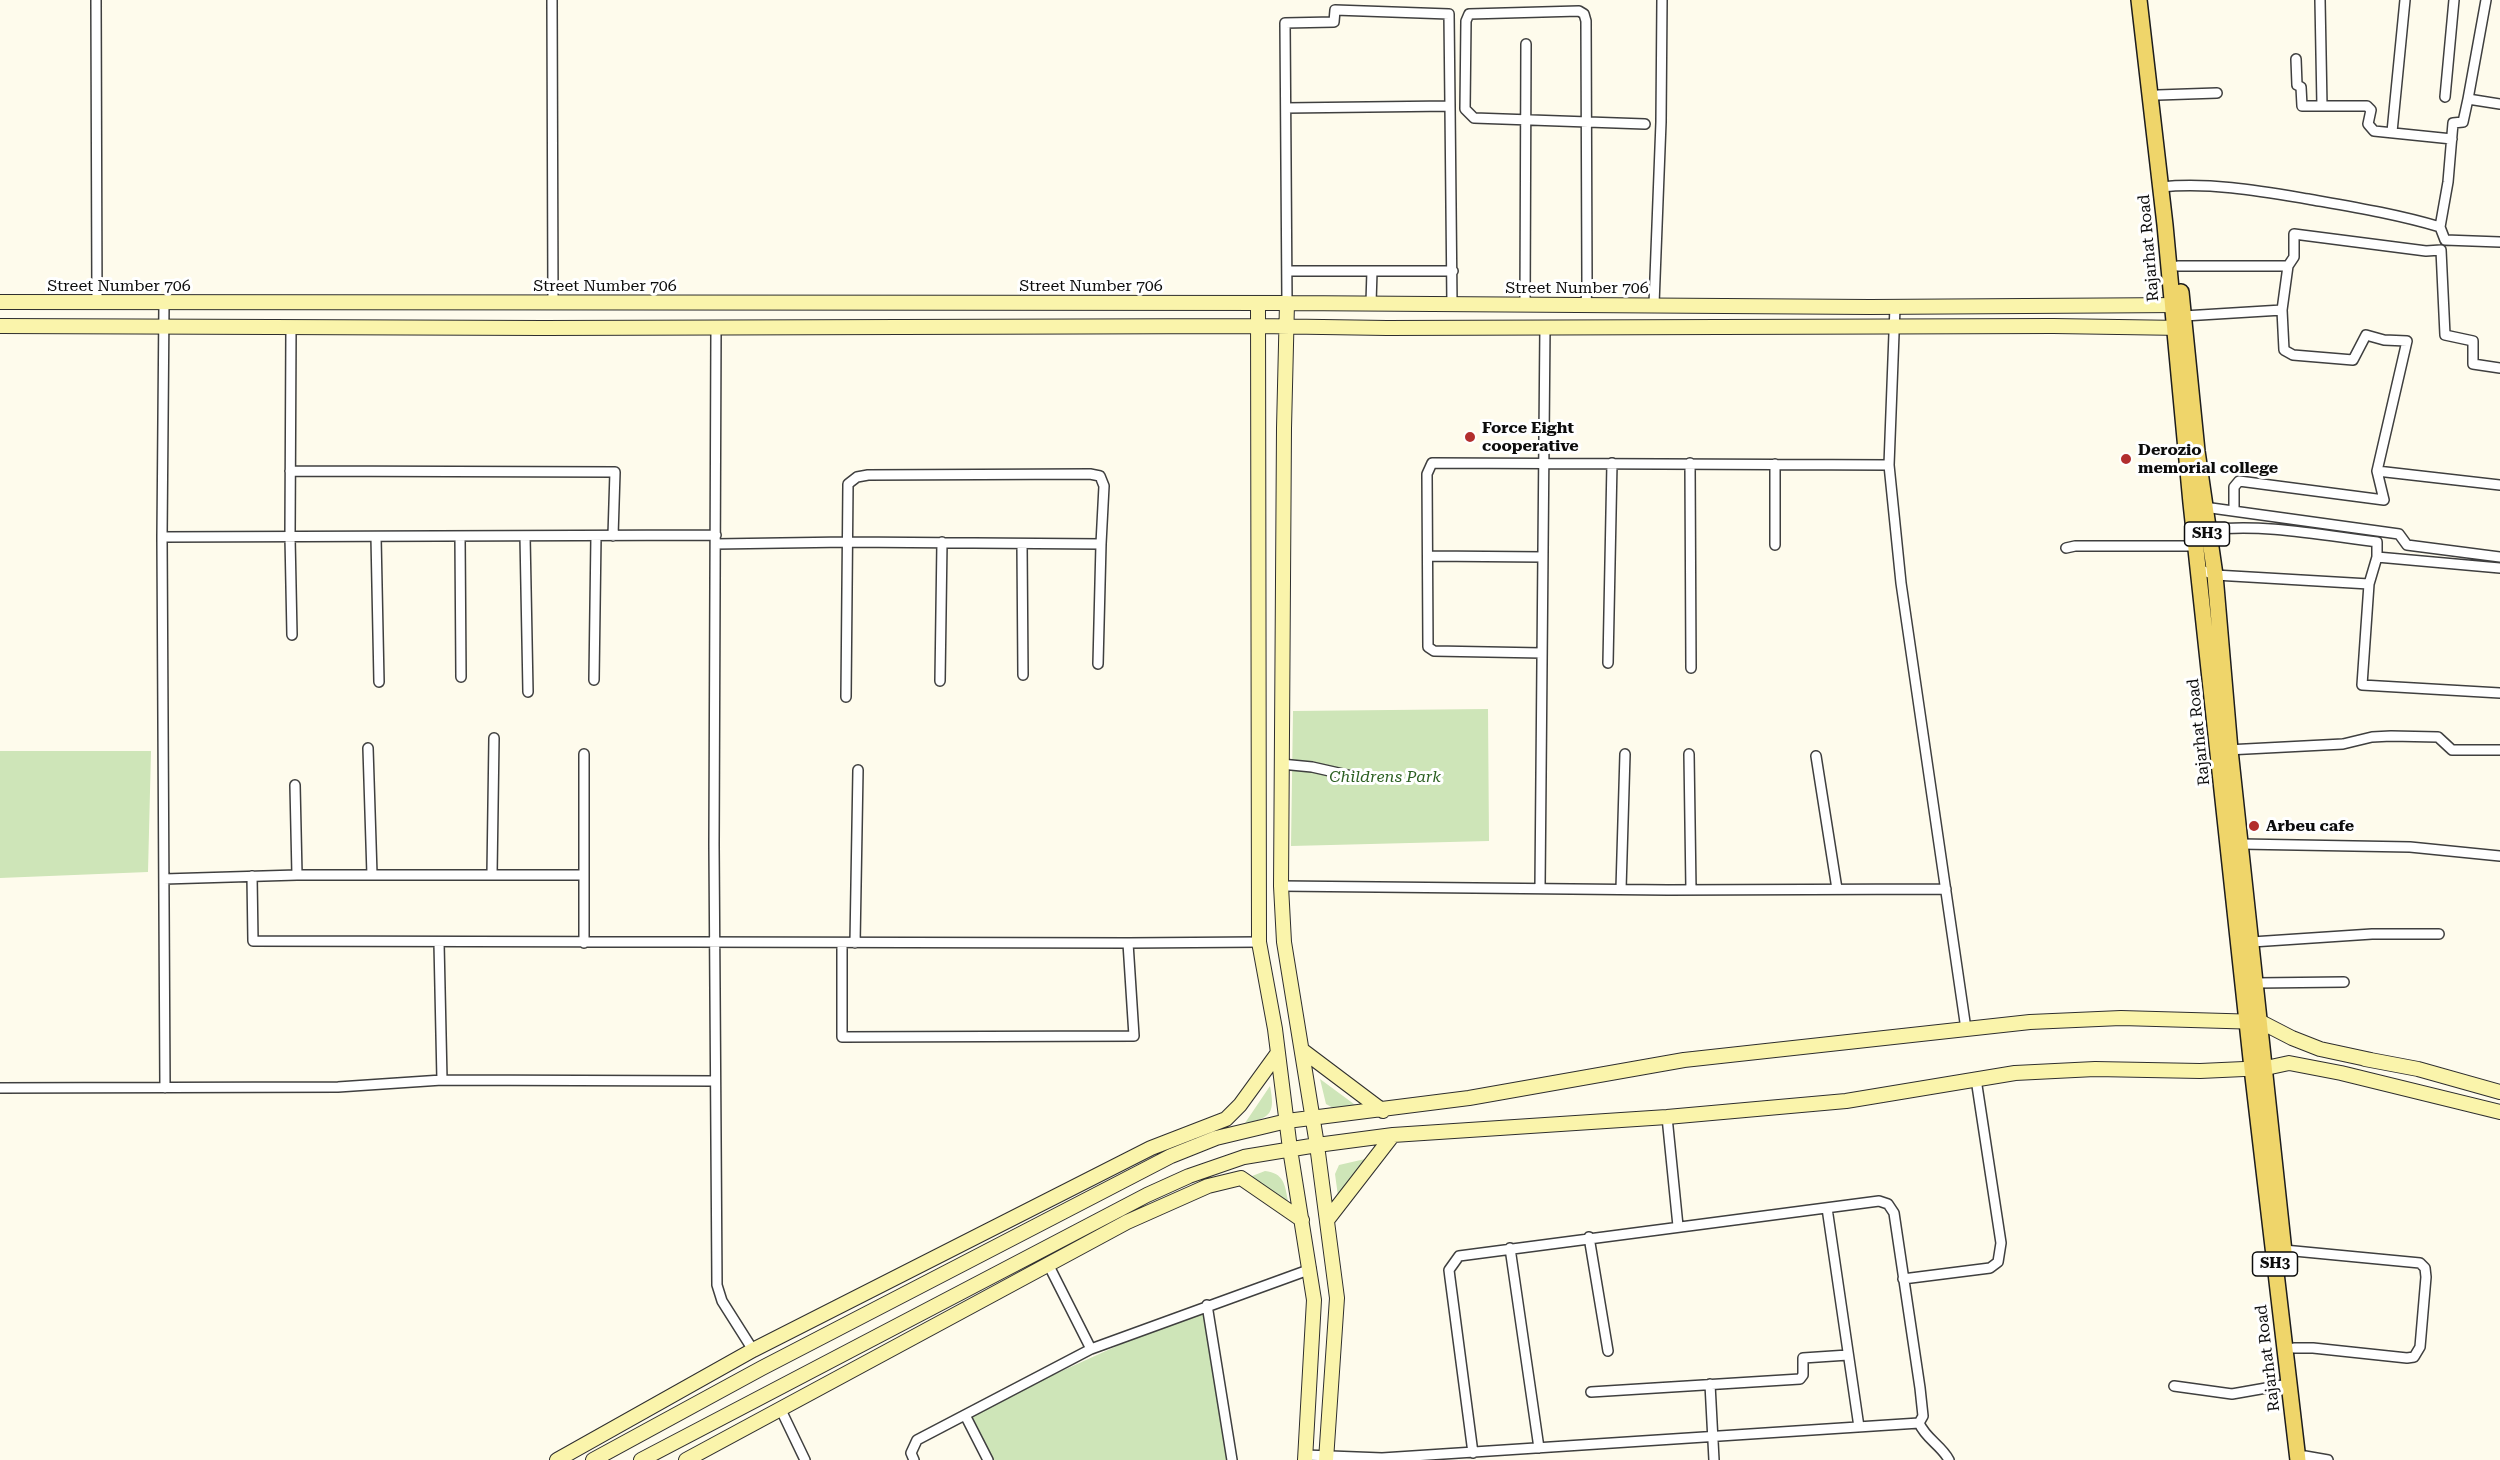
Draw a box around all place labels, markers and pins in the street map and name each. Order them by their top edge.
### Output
place label: Force Eight cooperative [1482,418,1579,456]
marker: Force Eight cooperative [1463,430,1477,444]
place label: Derozio memorial college [2138,440,2278,478]
marker: Derozio memorial college [2119,452,2133,466]
place label: Arbeu cafe [2266,816,2354,836]
marker: Arbeu cafe [2247,819,2261,833]

